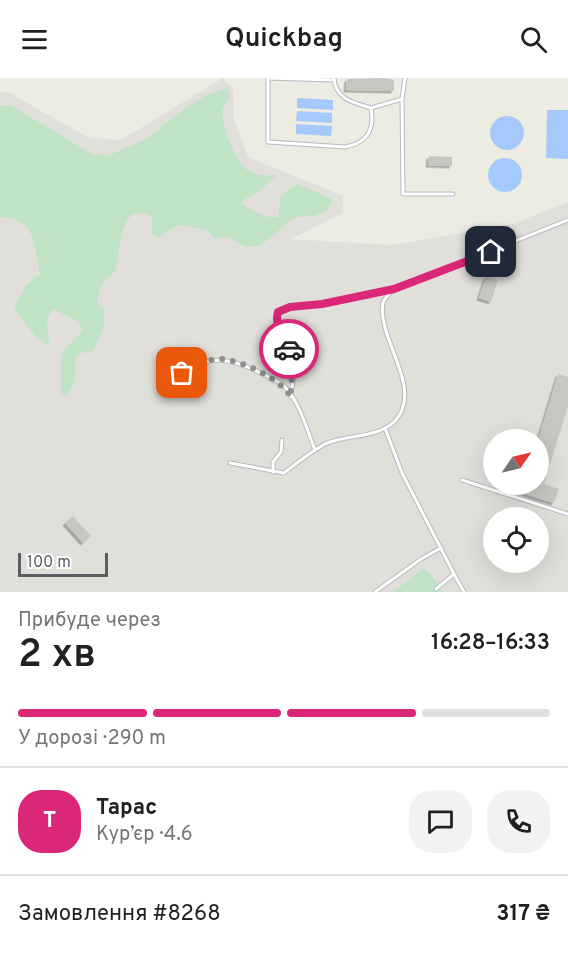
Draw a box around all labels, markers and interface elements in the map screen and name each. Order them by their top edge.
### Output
text: Quickbag [225,22,343,56]
icon: menu [18,23,51,56]
icon: search [517,23,550,56]
pin [465,226,516,277]
icon: home [474,235,507,268]
courier [259,319,319,379]
icon: car [273,333,306,366]
pin [156,347,207,398]
icon: bag [165,356,198,389]
north arrow [483,429,549,495]
map controls [483,429,549,573]
button: locate [483,507,549,573]
scale bar [18,550,108,577]
text: 100 m [27,553,71,573]
text: Прибуде через [18,608,161,634]
text: 16:28–16:33 [431,630,550,657]
text: 2 хв [18,632,96,681]
text: У дорозі · 290 m [18,726,166,752]
button: chat [409,790,472,853]
button: phone [487,790,550,853]
text: Тарас [96,795,157,822]
text: Т [43,808,56,835]
text: Кур’єр · 4.6 [96,822,193,848]
text: Замовлення #8268 [18,901,221,928]
text: 317 ₴ [496,901,550,928]

